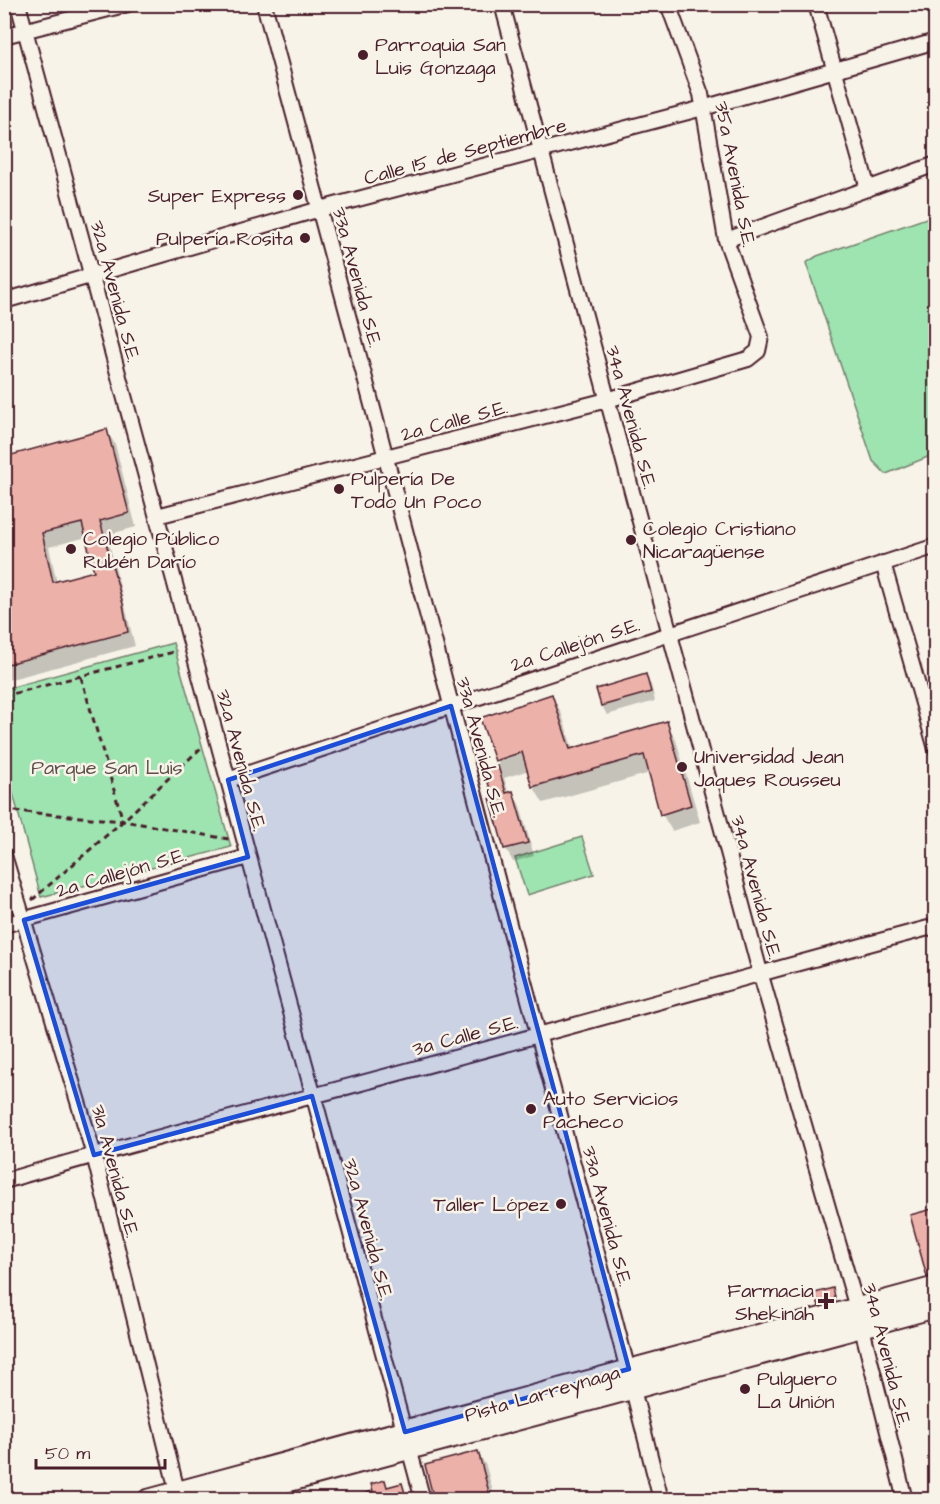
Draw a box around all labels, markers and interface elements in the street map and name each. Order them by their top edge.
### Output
place label: Parroquia San Luis Gonzaga [375,31,506,83]
marker: Parroquia San Luis Gonzaga [356,48,370,62]
street label: 35a Avenida S.E. [707,99,763,250]
street label: Calle 15 de Septiembre [361,111,570,192]
place label: Super Express [148,182,286,210]
marker: Super Express [291,188,305,202]
street label: 33a Avenida S.E. [325,204,389,351]
street label: 32a Avenida S.E. [83,217,147,365]
place label: Pulpería Rosita [156,225,293,253]
marker: Pulpería Rosita [298,231,312,245]
street label: 34a Avenida S.E. [598,342,664,492]
street label: 2a Calle S.E. [398,393,511,449]
place label: Pulpería De Todo Un Poco [351,465,481,516]
marker: Pulpería De Todo Un Poco [332,482,346,496]
place label: Colegio Cristiano Nicaragüense [643,515,796,567]
place label: Colegio Público Rubén Darío [83,525,219,576]
marker: Colegio Cristiano Nicaragüense [624,533,638,547]
marker: Colegio Público Rubén Darío [64,542,78,556]
street label: 2a Callejón S.E. [507,611,644,679]
street label: 33a Avenida S.E. [449,674,513,821]
street label: 32a Avenida S.E. [209,686,273,834]
place label: Universidad Jean Jaques Rousseu [694,743,844,794]
park label: Parque San Luis [31,754,183,782]
marker: Universidad Jean Jaques Rousseu [675,760,689,774]
street label: 34a Avenida S.E. [723,812,789,962]
street label: 2a Callejón S.E. [53,841,190,905]
street label: 3a Calle S.E. [409,1008,521,1063]
place label: Auto Servicios Pacheco [543,1085,678,1136]
street label: 31a Avenida S.E. [84,1102,146,1241]
marker: Auto Servicios Pacheco [524,1102,538,1116]
street label: 33a Avenida S.E. [575,1143,639,1290]
street label: 32a Avenida S.E. [336,1155,400,1303]
place label: Taller López [433,1191,549,1219]
marker: Taller López [554,1197,568,1211]
place label: Farmacia Shekinah [727,1277,814,1328]
street label: 34a Avenida S.E. [856,1280,919,1430]
marker: Farmacia Shekinah [819,1294,833,1308]
street label: Pista Larreynaga [461,1358,624,1431]
place label: Pulguero La Unión [757,1365,837,1416]
marker: Pulguero La Unión [738,1382,752,1396]
scale bar [36,1432,165,1470]
text: 50 m [45,1441,90,1466]

